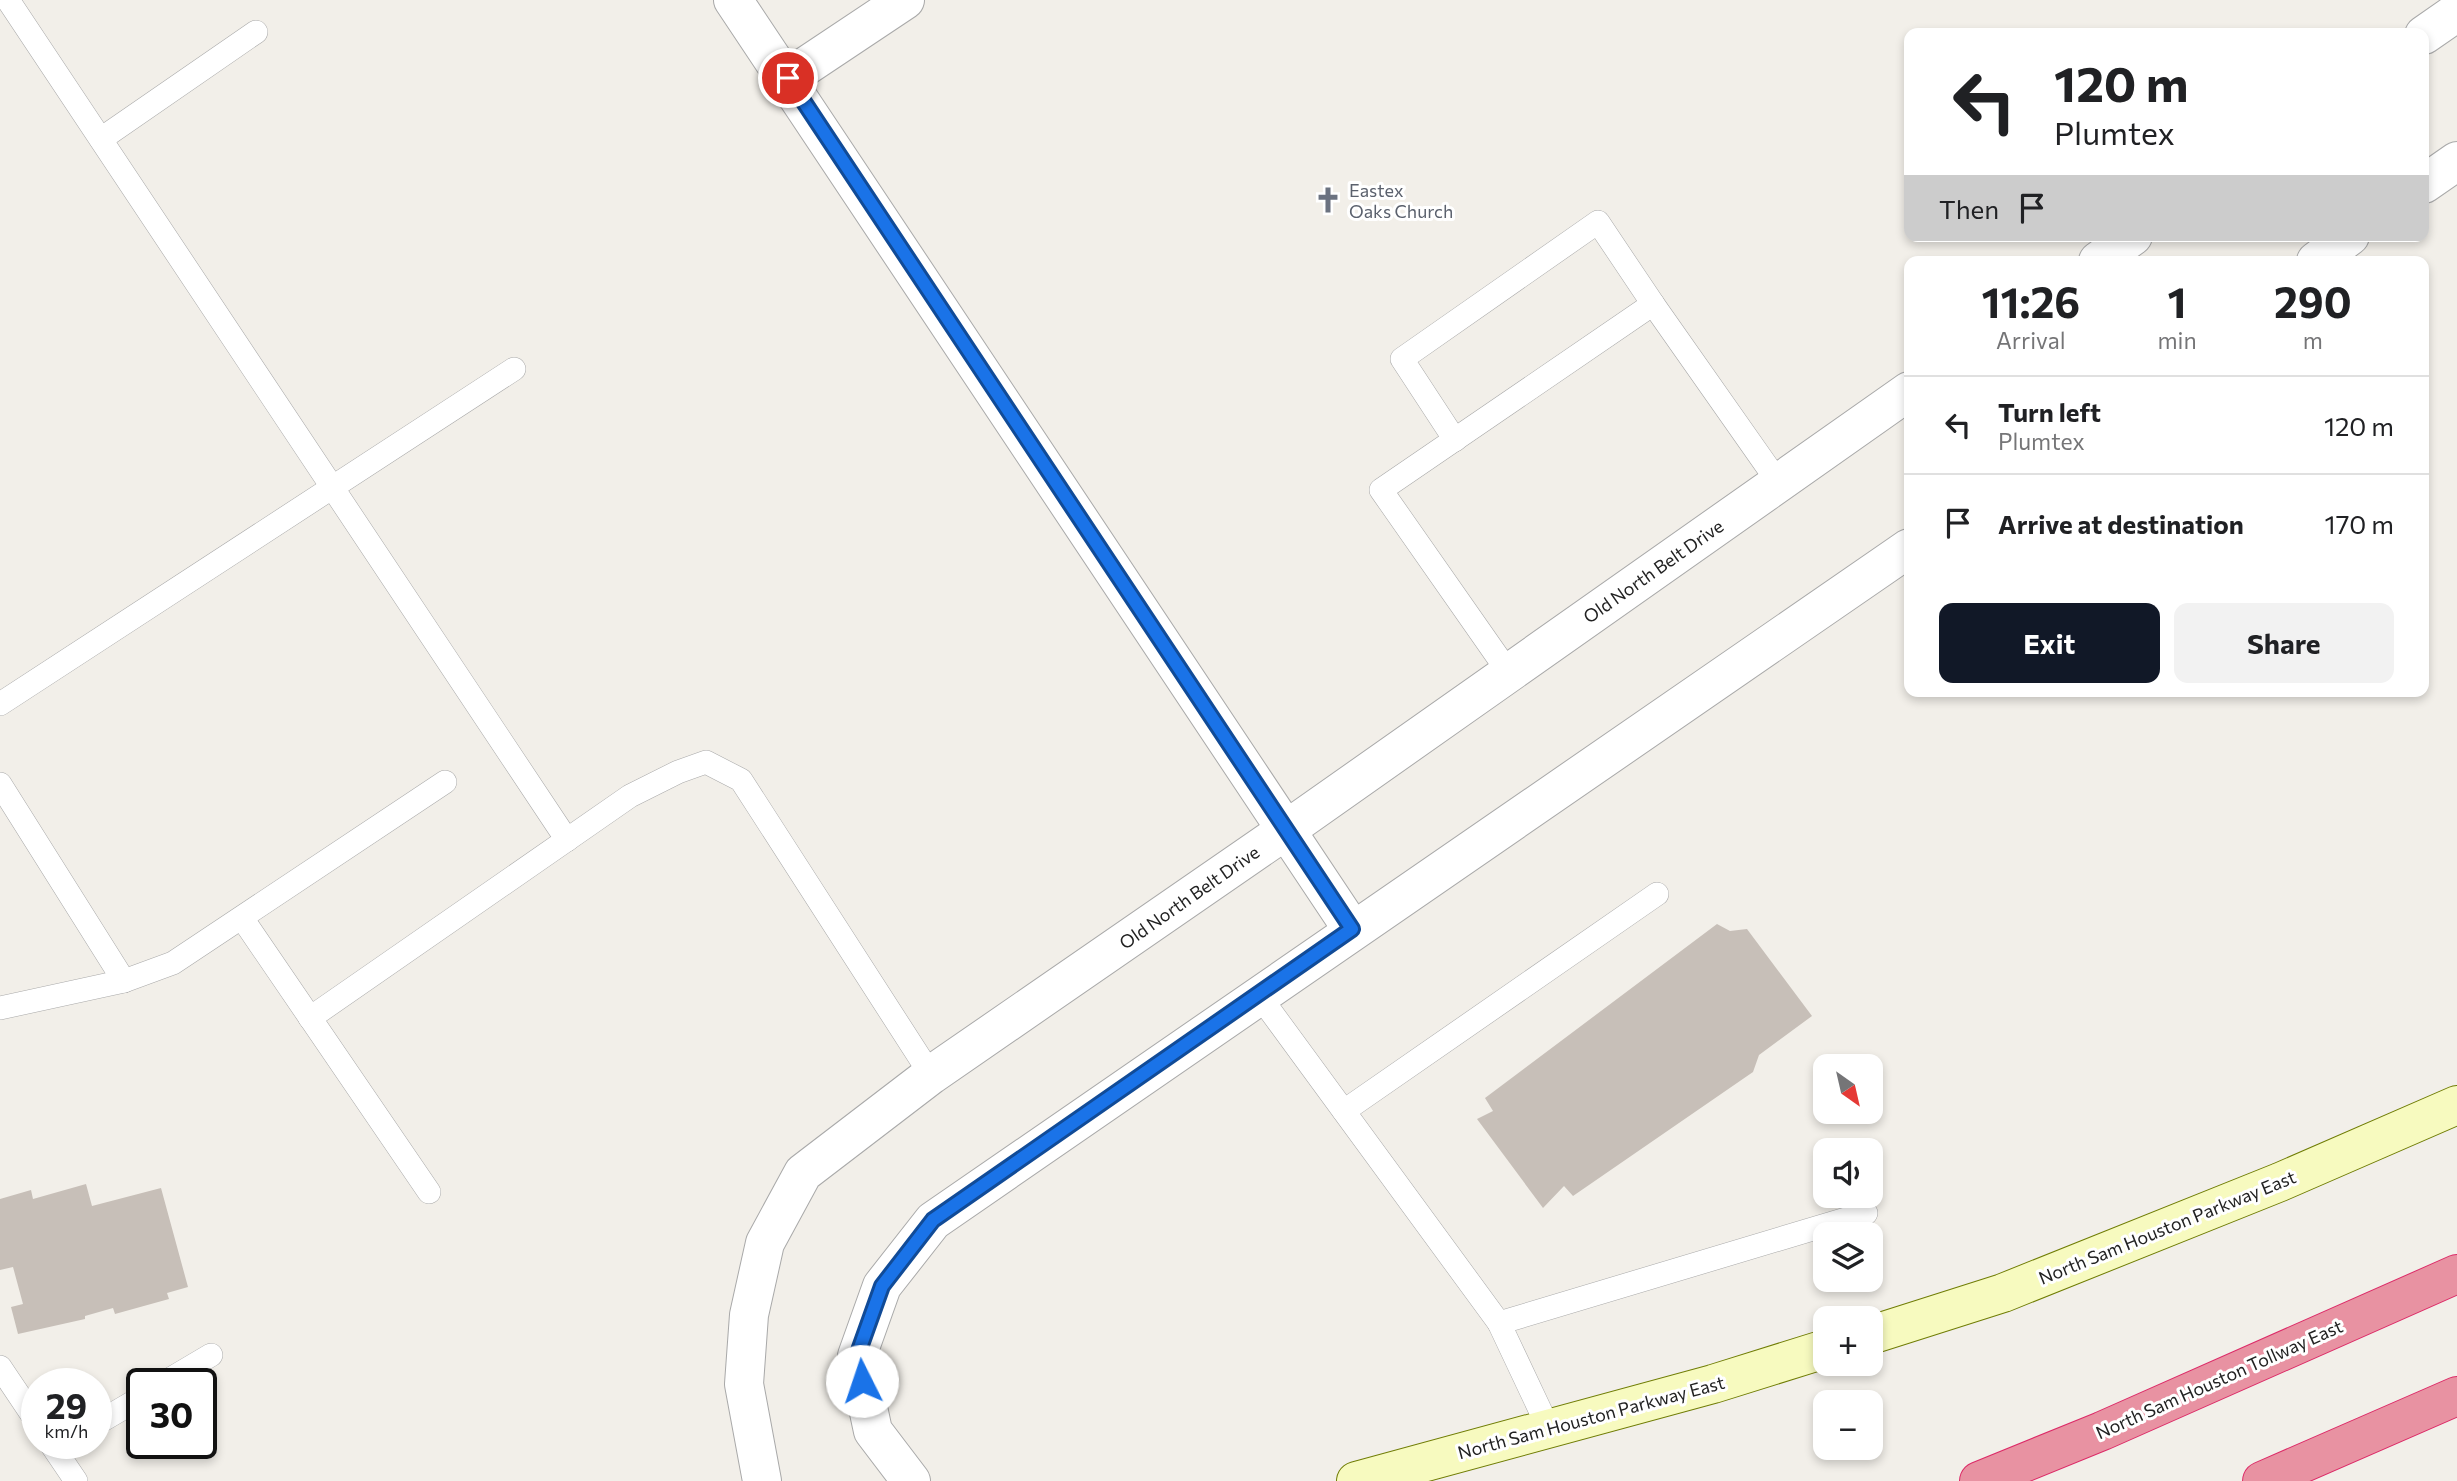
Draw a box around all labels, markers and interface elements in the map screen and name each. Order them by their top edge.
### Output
pin [758,48,818,108]
text: 120 m [2054,52,2188,112]
icon: left [1939,56,2030,147]
icon: arrive [769,59,807,97]
text: Plumtex [2054,112,2175,152]
place label: Eastex Oaks Church [1349,179,1453,222]
church icon: Eastex Oaks Church [1313,185,1343,215]
icon: arrive [2013,189,2051,227]
text: Then [1939,193,1999,224]
text: 11:26 [1981,275,2080,327]
text: 1 [2168,275,2187,327]
text: 290 [2274,275,2352,327]
text: Arrival [1996,326,2066,354]
text: min [2158,326,2197,354]
text: m [2303,326,2323,354]
text: Turn left [1998,396,2101,427]
icon: left [1939,406,1977,444]
text: 120 m [2324,410,2394,441]
text: Plumtex [1998,427,2085,455]
icon: arrive [1939,504,1977,542]
text: Arrive at destination [1998,508,2244,539]
text: 170 m [2325,508,2394,539]
street label: Old North Belt Drive [1579,514,1727,628]
button: Exit [1939,603,2160,683]
button: Share [2174,603,2394,683]
street label: Old North Belt Drive [1115,840,1263,954]
north arrow [1813,1054,1883,1124]
map controls [1813,1054,1883,1460]
button: sound [1813,1138,1883,1208]
street label: North Sam Houston Parkway East [2035,1165,2299,1289]
button: layers [1813,1222,1883,1292]
button: + [1813,1306,1883,1376]
street label: North Sam Houston Tollway East [2092,1314,2346,1444]
position arrow [825,1344,899,1418]
speed limit sign: 30 [126,1368,217,1459]
street label: North Sam Houston Parkway East [1455,1371,1727,1463]
text: 29 [46,1383,87,1426]
button: − [1813,1390,1883,1460]
text: km/h [45,1420,88,1442]

